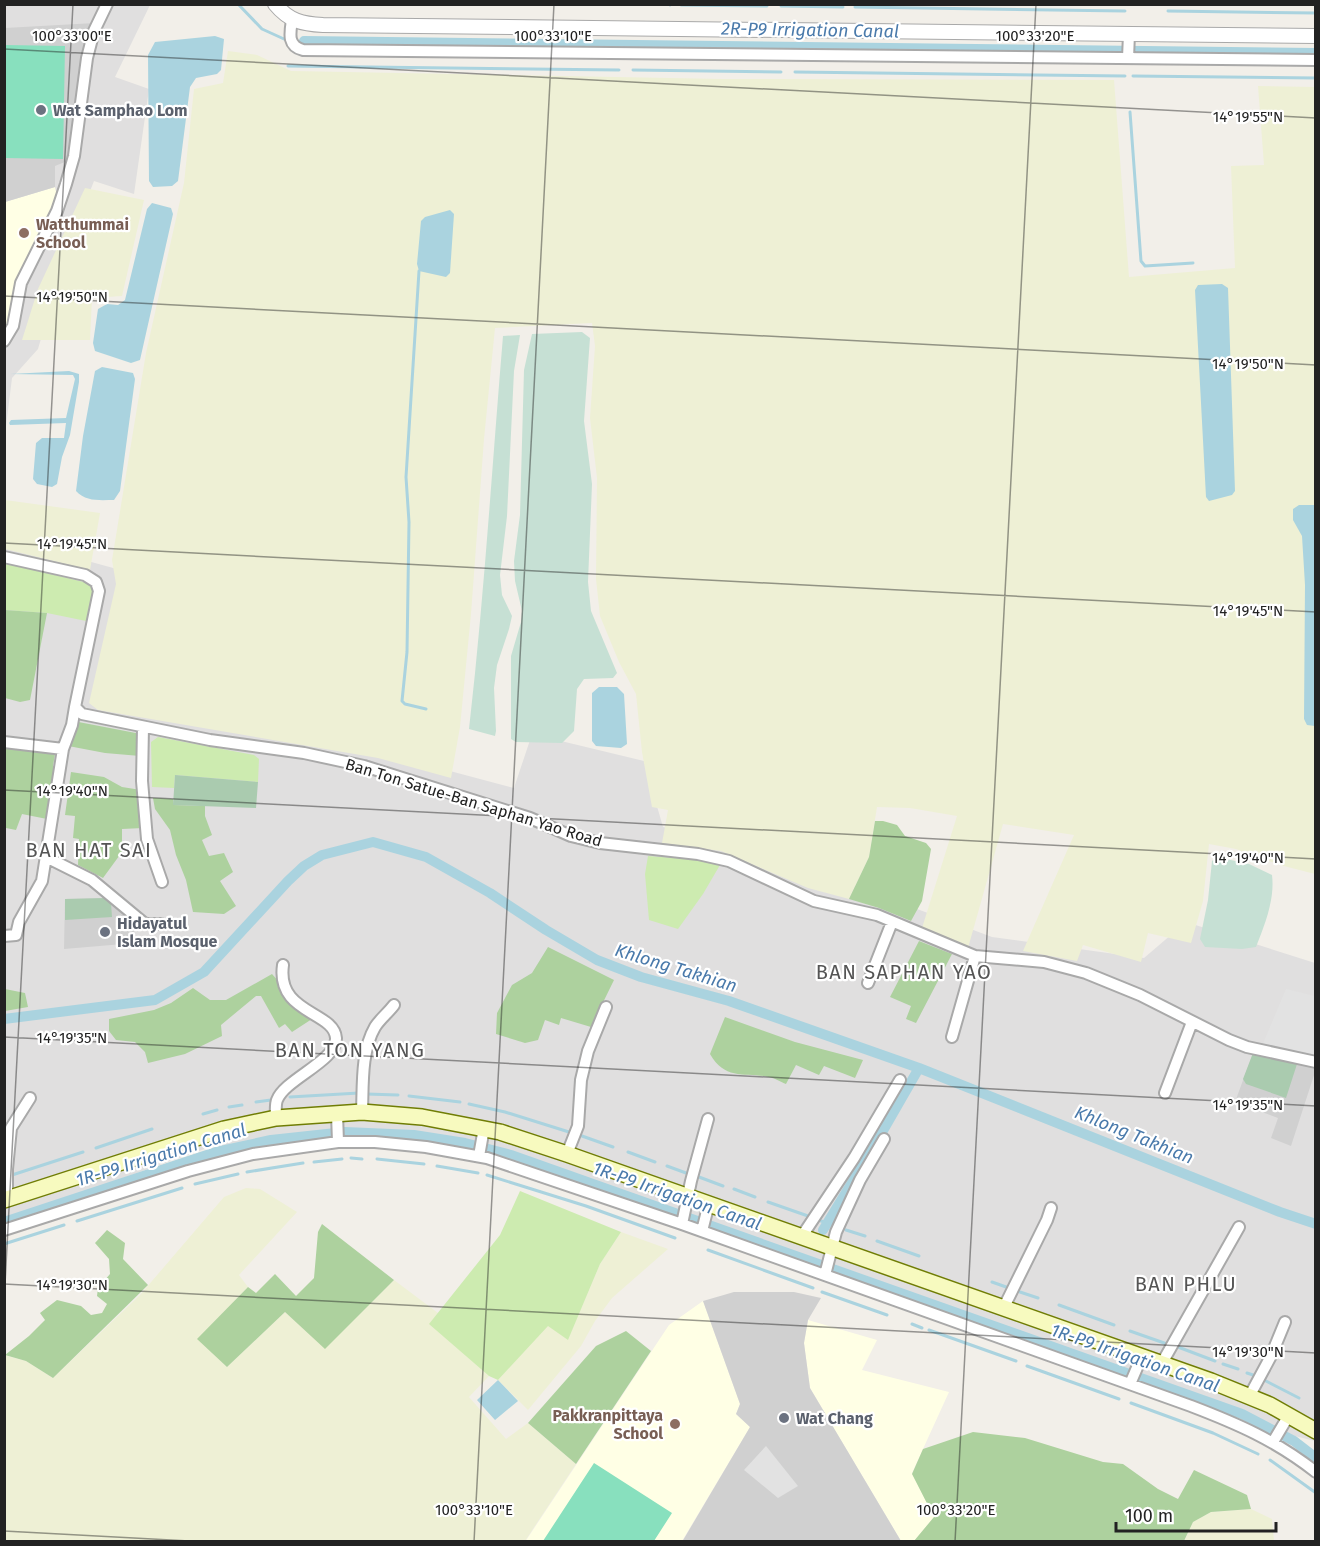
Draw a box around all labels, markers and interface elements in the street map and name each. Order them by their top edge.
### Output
water label: 2R-P9 Irrigation Canal [721,17,899,43]
text: 100°33'00"E [32,27,112,45]
text: 100°33'10"E [514,27,592,45]
text: 100°33'20"E [996,27,1075,45]
place label: Wat Samphao Lom [53,101,188,120]
marker: Wat Samphao Lom [34,103,48,117]
text: 14°19'55"N [1213,108,1283,126]
place label: Watthummai School [36,215,129,252]
marker: Watthummai School [17,226,31,240]
text: 14°19'50"N [36,288,108,306]
text: 14°19'50"N [1212,355,1284,373]
text: 14°19'45"N [37,535,107,553]
text: 14°19'45"N [1213,602,1283,620]
street label: Ban Ton Satue-Ban Saphan Yao Road [343,754,605,851]
text: 14°19'40"N [36,782,108,800]
district label: BAN HAT SAI [26,838,152,862]
text: 14°19'40"N [1212,849,1284,867]
place label: Hidayatul Islam Mosque [117,914,218,951]
marker: Hidayatul Islam Mosque [98,925,112,939]
water label: Khlong Takhian [612,939,740,997]
district label: BAN SAPHAN YAO [816,960,992,984]
text: 14°19'35"N [37,1029,107,1047]
district label: BAN TON YANG [275,1038,425,1062]
text: 14°19'35"N [1213,1096,1283,1114]
water label: Khlong Takhian [1071,1101,1197,1169]
water label: 1R-P9 Irrigation Canal [73,1119,249,1191]
water label: 1R-P9 Irrigation Canal [590,1157,764,1235]
district label: BAN PHLU [1135,1272,1237,1296]
text: 14°19'30"N [36,1276,108,1294]
water label: 1R-P9 Irrigation Canal [1048,1319,1222,1397]
text: 14°19'30"N [1212,1343,1284,1361]
place label: Pakkranpittaya School [552,1406,663,1443]
place label: Wat Chang [796,1409,873,1428]
marker: Wat Chang [777,1411,791,1425]
marker: Pakkranpittaya School [668,1417,682,1431]
scale bar [1116,1495,1276,1533]
text: 100°33'10"E [435,1501,513,1519]
text: 100°33'20"E [917,1501,996,1519]
text: 100 m [1125,1505,1173,1527]

